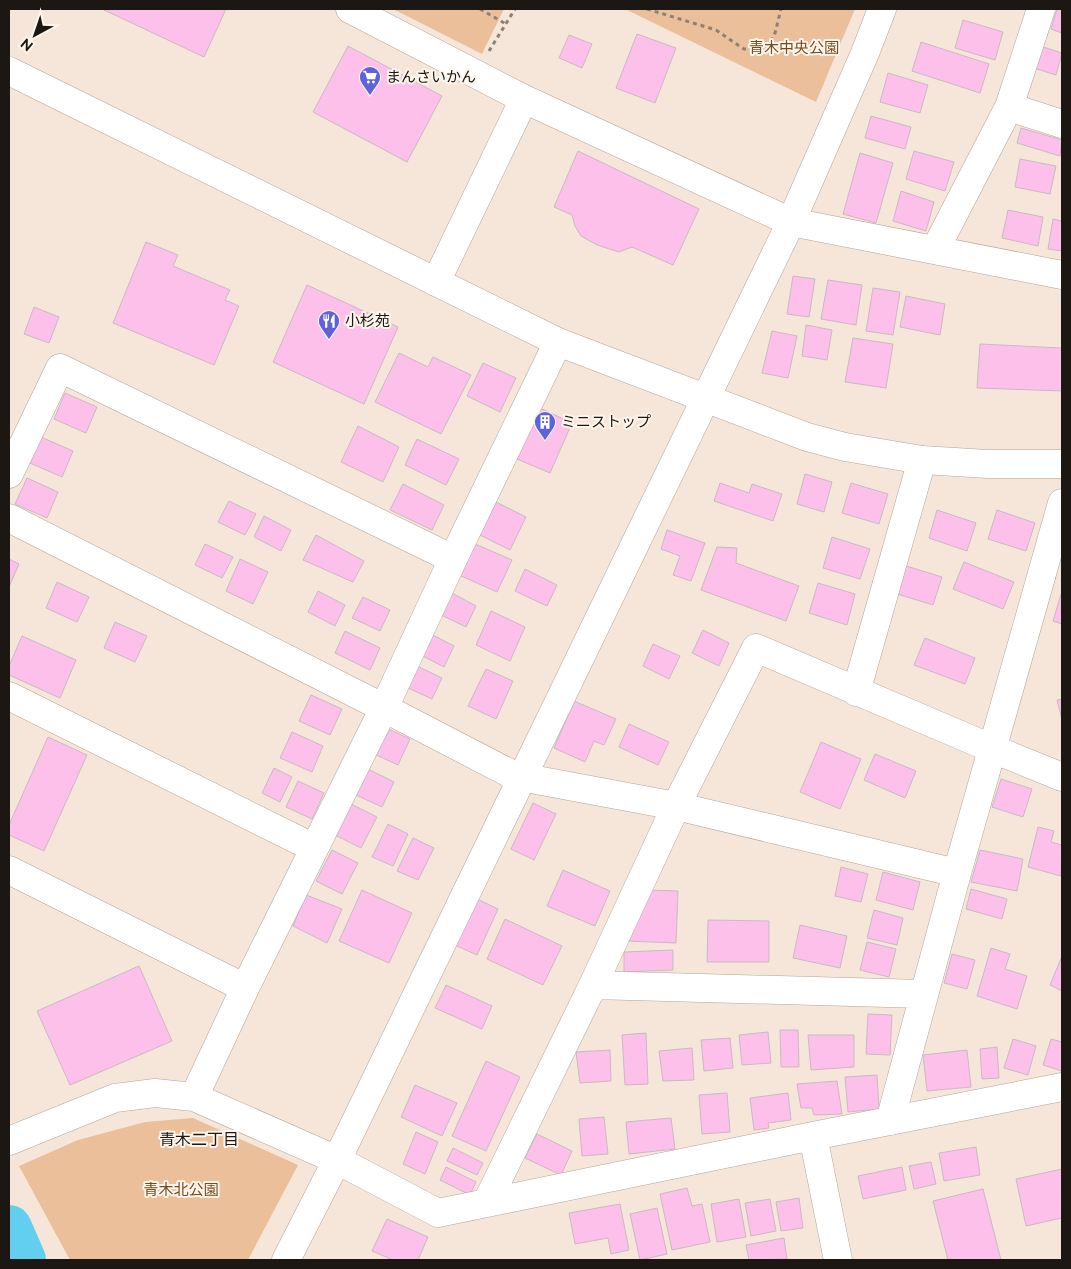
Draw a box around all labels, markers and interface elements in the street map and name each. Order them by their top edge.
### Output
north arrow [10,10,60,60]
text: N [17,35,36,55]
park label: 青木中央公園 [749,39,839,57]
supermarket icon: まんさいかん [358,65,382,96]
place label: まんさいかん [386,68,476,86]
restaurant icon: 小杉苑 [317,309,341,340]
place label: 小杉苑 [345,312,390,330]
building icon: ミニストップ [533,410,557,441]
place label: ミニストップ [561,413,651,431]
district label: 青木二丁目 [159,1130,239,1149]
park label: 青木北公園 [143,1181,219,1199]

